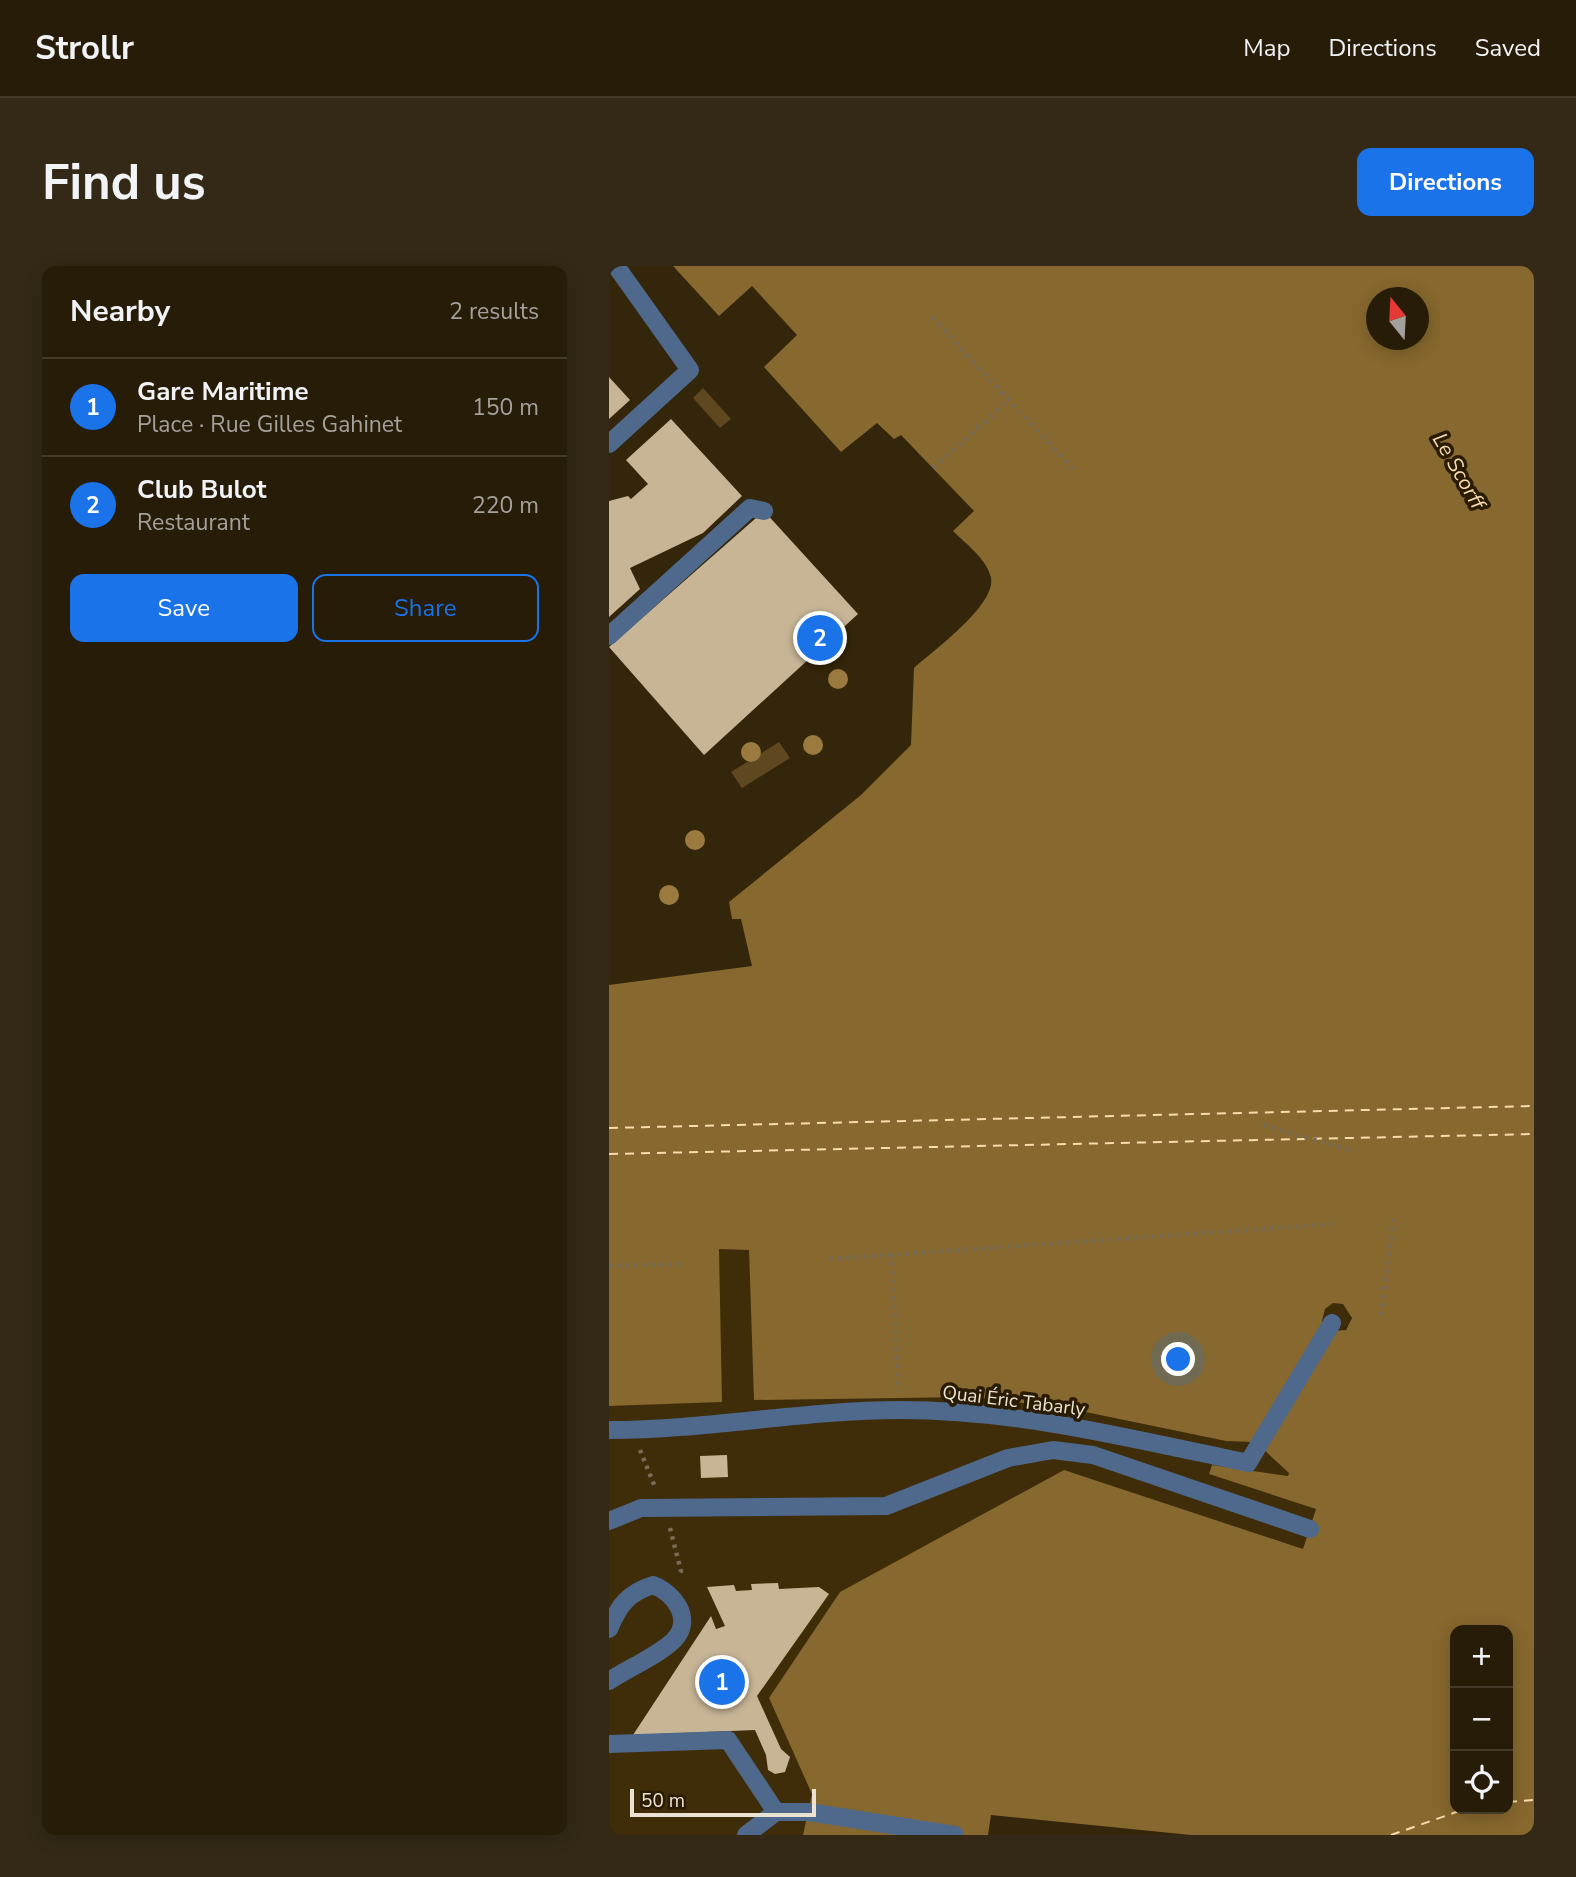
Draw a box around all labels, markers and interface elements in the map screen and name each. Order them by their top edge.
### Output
text: Strollr [35,26,134,71]
text: Map [1243,32,1290,64]
text: Directions [1328,32,1437,64]
text: Saved [1475,32,1541,64]
button: Directions [1357,148,1534,216]
text: Find us [42,149,206,216]
north arrow [1366,287,1429,350]
text: Nearby [70,291,170,332]
text: 2 results [449,296,539,327]
text: Gare Maritime [137,374,309,409]
text: 1 [86,392,100,423]
text: 150 m [472,392,539,423]
text: Place · Rue Gilles Gahinet [137,409,402,440]
water label: Le Scorff [1426,428,1493,516]
text: Club Bulot [137,472,267,507]
text: 2 [86,490,100,521]
text: 220 m [472,490,539,521]
text: Restaurant [137,507,250,538]
button: Save [70,574,298,642]
button: Share [312,574,539,642]
pin: 2 [797,612,843,664]
your location [1161,1342,1195,1376]
street label: Quai Éric Tabarly [941,1379,1087,1423]
map controls [1450,1625,1513,1814]
button: + [1450,1625,1513,1688]
pin: 1 [699,1656,745,1708]
button: − [1450,1688,1513,1751]
button: locate [1450,1751,1513,1814]
scale bar [630,1786,815,1818]
text: 50 m [641,1788,685,1814]

